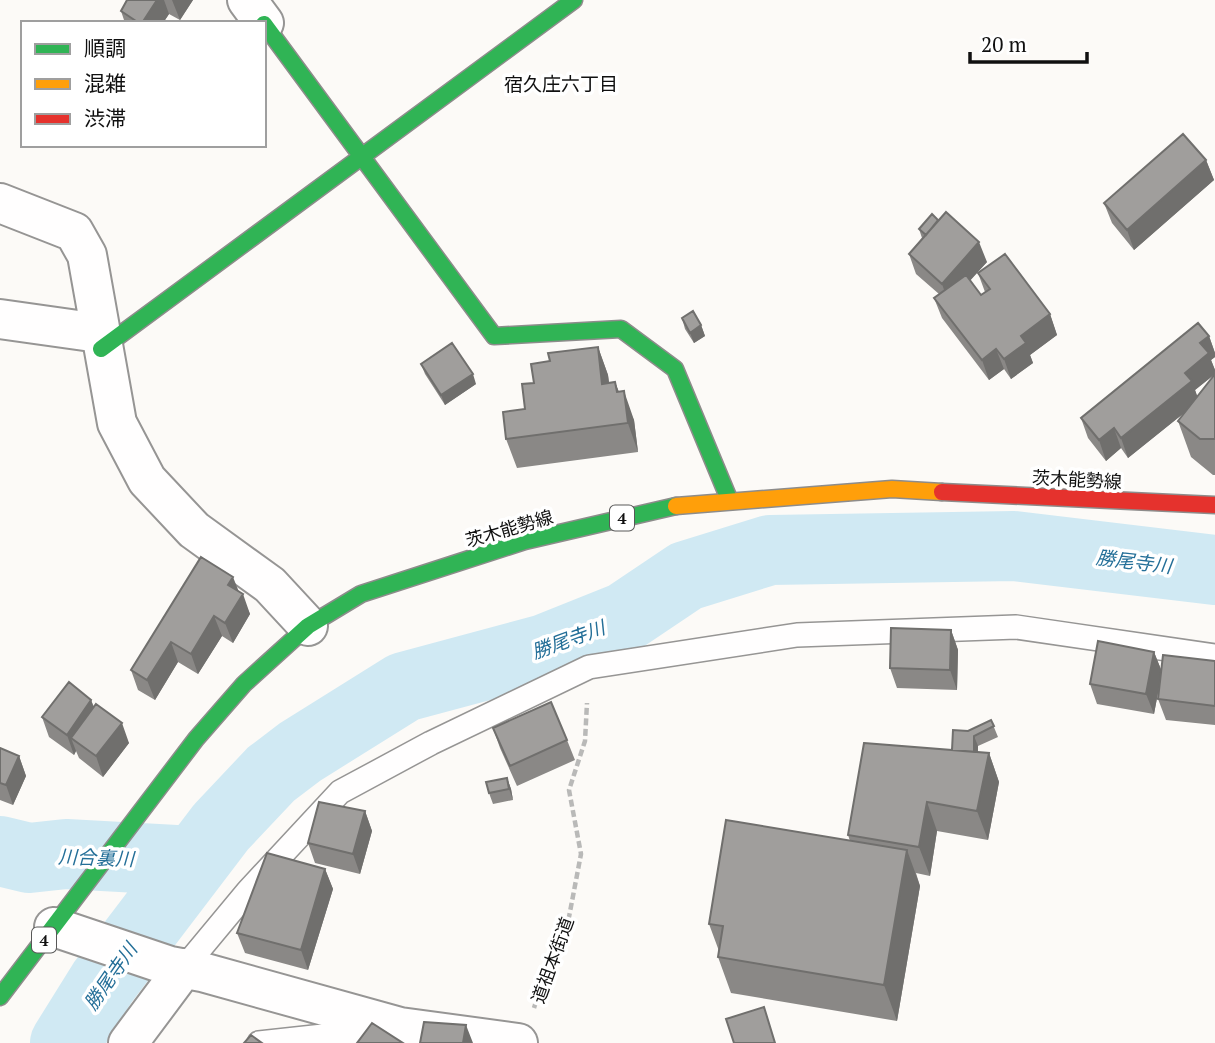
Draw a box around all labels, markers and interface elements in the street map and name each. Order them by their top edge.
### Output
legend [21,21,266,147]
scale bar [970,21,1087,65]
text: 20 m [981,30,1027,58]
text: 順調 [84,34,126,62]
text: 混雑 [84,69,126,97]
district label: 宿久庄六丁目 [504,71,618,96]
text: 渋滞 [84,104,126,132]
street label: 茨木能勢線 [1031,465,1123,493]
street label: 茨木能勢線 [462,504,556,552]
road number: 4 [610,505,634,530]
water label: 勝尾寺川 [1095,544,1175,578]
water label: 勝尾寺川 [528,614,610,664]
water label: 川合裏川 [58,843,136,871]
street label: 道祖本街道 [525,914,579,1006]
road number: 4 [32,928,56,952]
water label: 勝尾寺川 [78,936,143,1014]

